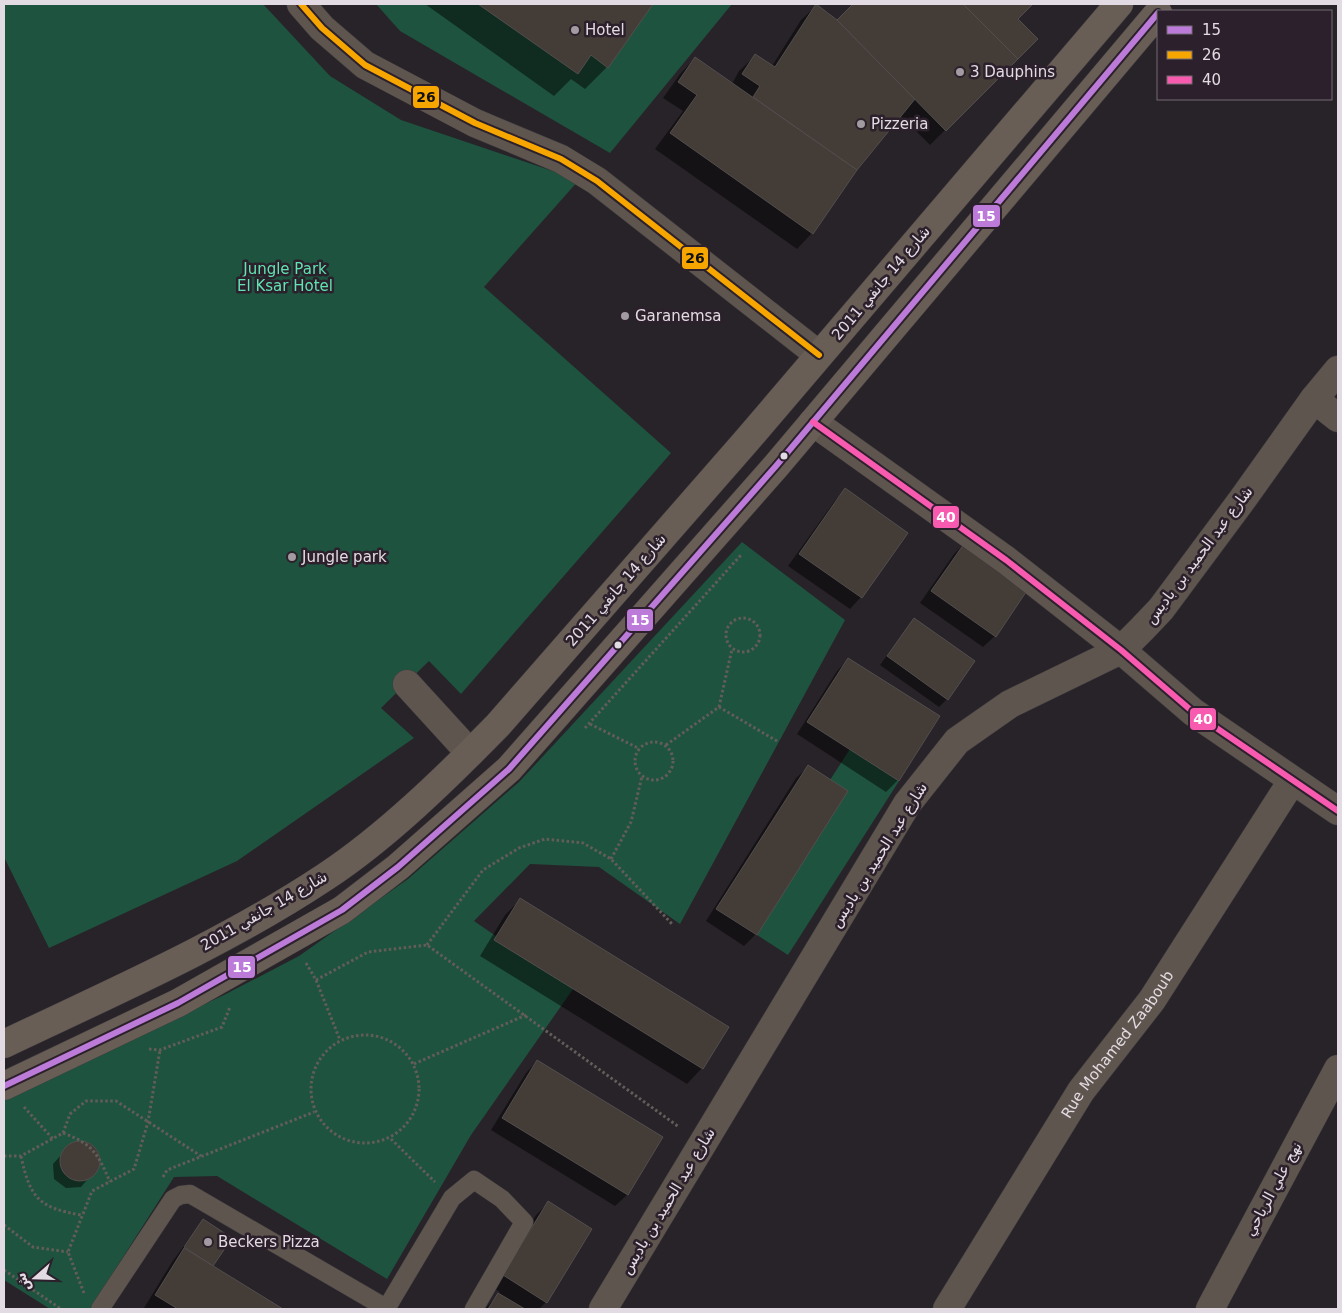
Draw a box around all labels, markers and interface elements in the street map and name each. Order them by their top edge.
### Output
legend [1157,10,1332,100]
place label: Hotel [585,21,625,39]
text: 15 [1202,21,1221,39]
marker: Hotel [569,24,581,36]
text: 26 [1202,46,1221,64]
place label: 3 Dauphins [970,63,1055,81]
marker: 3 Dauphins [954,66,966,78]
text: 40 [1202,71,1221,89]
line badge: 26 [412,85,440,109]
text: 26 [416,89,436,105]
place label: Pizzeria [871,115,928,133]
marker: Pizzeria [855,118,867,130]
line badge: 15 [972,204,1001,228]
text: 15 [976,208,996,224]
street label: شارع 14 جانفي 2011 [828,222,935,344]
line badge: 26 [681,246,709,270]
text: 26 [685,250,705,266]
park label: Jungle Park El Ksar Hotel [237,260,333,295]
place label: Garanemsa [635,307,722,325]
marker: Garanemsa [619,310,631,322]
unlabelled marker [779,451,789,461]
street label: شارع عبد الحميد بن باديس [1141,483,1257,627]
line badge: 40 [932,505,960,529]
text: 40 [936,509,956,525]
street label: شارع 14 جانفي 2011 [562,530,670,651]
place label: Jungle park [301,548,387,566]
marker: Jungle park [286,551,298,563]
line badge: 15 [626,608,654,632]
text: 15 [630,612,650,628]
unlabelled marker [613,640,623,650]
line badge: 40 [1189,707,1217,731]
text: 40 [1193,711,1213,727]
street label: شارع عبد الحميد بن باديس [827,779,931,931]
street label: شارع 14 جانفي 2011 [198,867,331,955]
line badge: 15 [227,955,256,979]
text: 15 [232,959,252,975]
street label: Rue Mohamed Zaaboub [1057,967,1177,1122]
street label: شارع عبد الحميد بن باديس [617,1125,719,1277]
street label: نهج علي الرياحي [1241,1139,1306,1240]
place label: Beckers Pizza [218,1233,320,1251]
marker: Beckers Pizza [202,1236,214,1248]
north arrow [10,1253,60,1303]
text: ش [12,1271,34,1294]

